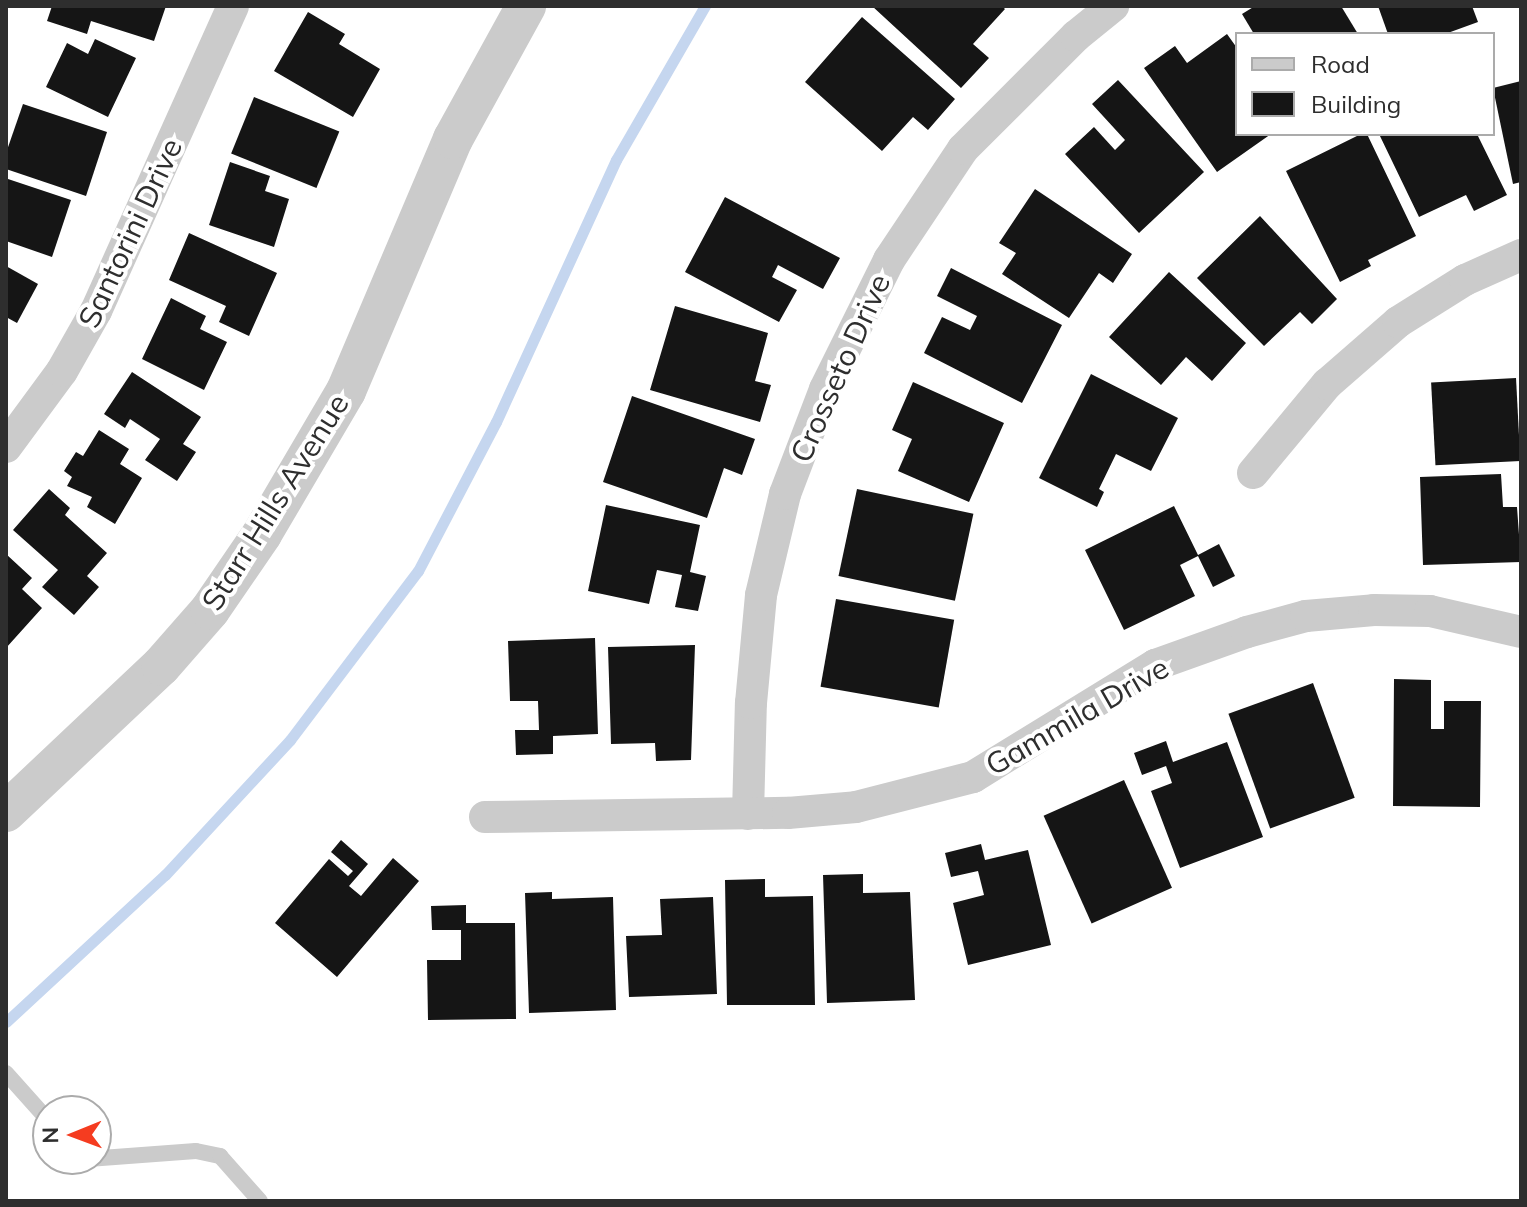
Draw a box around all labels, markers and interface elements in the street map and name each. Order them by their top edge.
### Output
legend [1235,32,1495,136]
text: Road [1311,49,1370,79]
text: Building [1311,89,1401,119]
street label: Santorini Drive [70,133,190,333]
street label: Crosseto Drive [782,268,898,468]
street label: Starr Hills Avenue [194,387,356,617]
street label: Gammila Drive [979,649,1175,783]
north arrow [32,1095,112,1175]
text: N [36,1127,64,1144]

